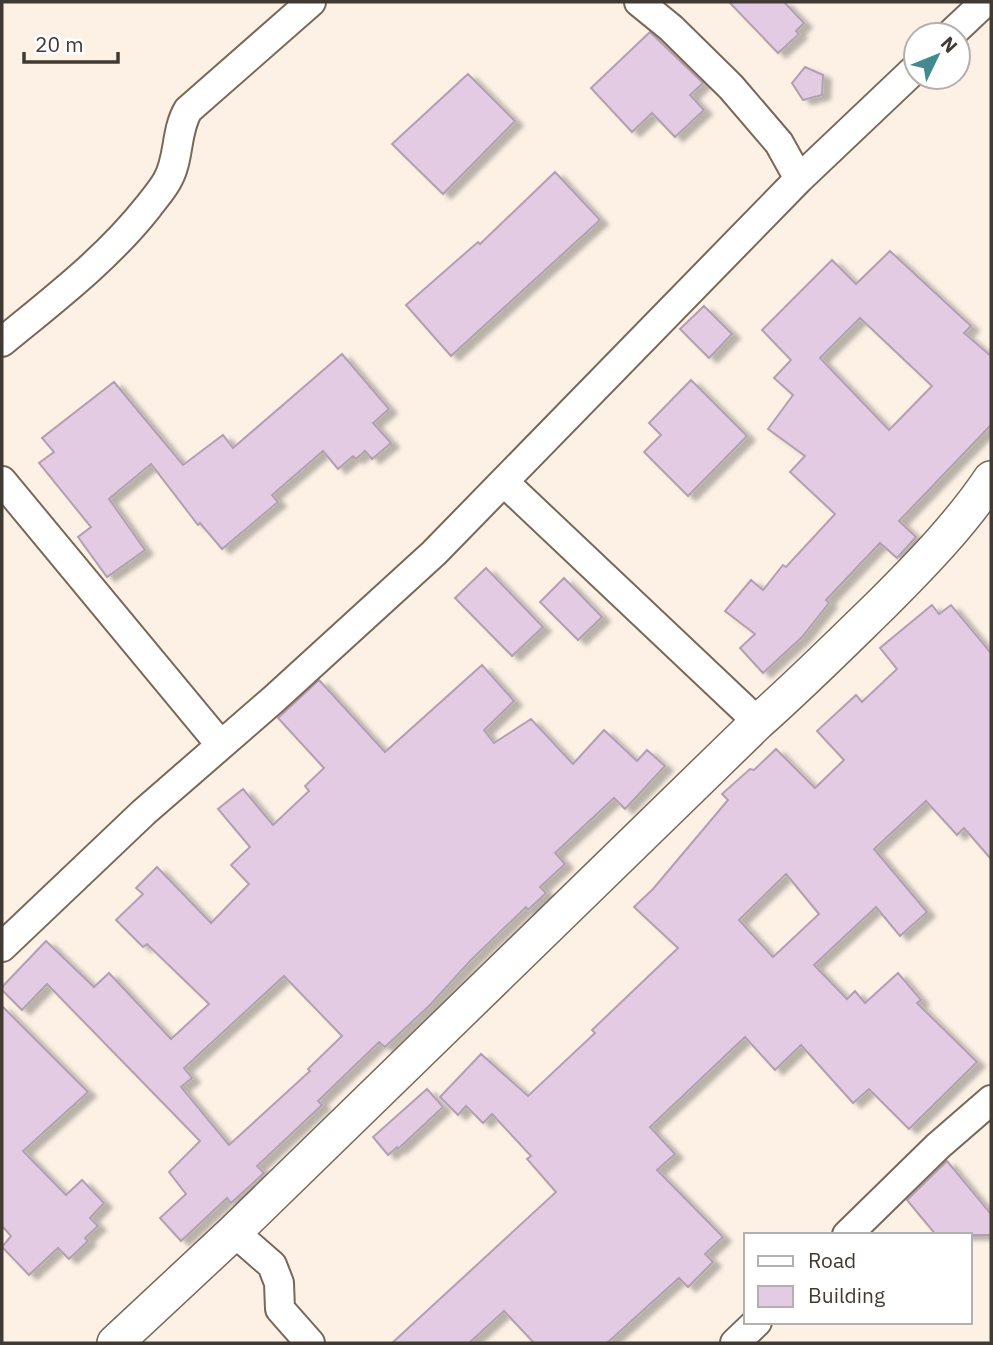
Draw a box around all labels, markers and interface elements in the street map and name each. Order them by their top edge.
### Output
scale bar [24,21,119,65]
north arrow [902,21,972,91]
text: 20 m [35,30,84,58]
text: N [936,31,963,58]
legend [744,1233,972,1324]
text: Road [808,1246,856,1274]
text: Building [808,1281,885,1309]

